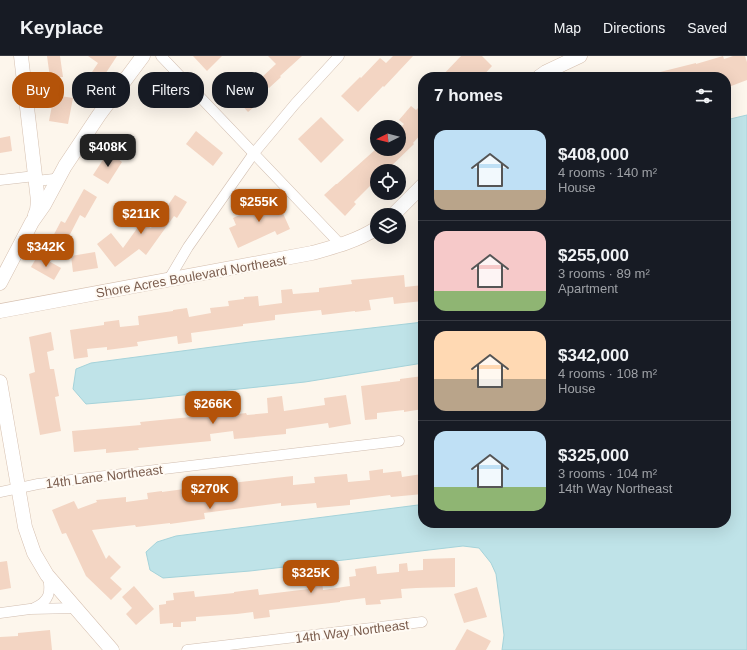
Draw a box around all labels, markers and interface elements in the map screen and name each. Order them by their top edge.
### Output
text: Keyplace [20,17,103,38]
text: Map [554,20,581,36]
text: Directions [603,20,665,36]
text: Saved [687,20,727,36]
chip: Buy [12,72,64,108]
chip: Rent [72,72,130,108]
chip: Filters [138,72,204,108]
chip: New [212,72,268,108]
icon: filters [693,85,715,107]
text: 7 homes [434,86,503,105]
north arrow [370,120,406,156]
map controls [370,120,406,244]
pin: $408K [80,134,136,168]
text: $408K [89,139,127,154]
text: $408,000 [558,145,629,164]
icon: home [466,146,514,194]
button: locate [370,164,406,200]
text: 4 rooms · 140 m² [558,165,657,180]
text: House [558,180,596,195]
pin: $255K [231,189,287,223]
text: $255K [240,194,278,209]
pin: $211K [113,201,169,235]
text: $211K [122,206,160,221]
button: layers [370,208,406,244]
pin: $342K [18,234,74,268]
text: $342K [27,239,65,254]
text: $255,000 [558,246,629,265]
icon: home [466,247,514,295]
street label: Shore Acres Boulevard Northeast [95,252,288,301]
text: 3 rooms · 89 m² [558,266,650,281]
text: Apartment [558,281,618,296]
text: $342,000 [558,346,629,365]
icon: home [466,347,514,395]
text: 4 rooms · 108 m² [558,366,657,381]
text: House [558,381,596,396]
pin: $266K [185,391,241,425]
text: $266K [194,396,232,411]
text: $325,000 [558,446,629,465]
icon: home [466,447,514,495]
street label: 14th Lane Northeast [45,462,164,491]
text: 3 rooms · 104 m² [558,466,657,481]
pin: $270K [182,476,238,510]
text: $270K [191,481,229,496]
text: 14th Way Northeast [558,481,672,496]
pin: $325K [283,560,339,594]
text: $325K [292,565,330,580]
street label: 14th Way Northeast [294,617,410,646]

